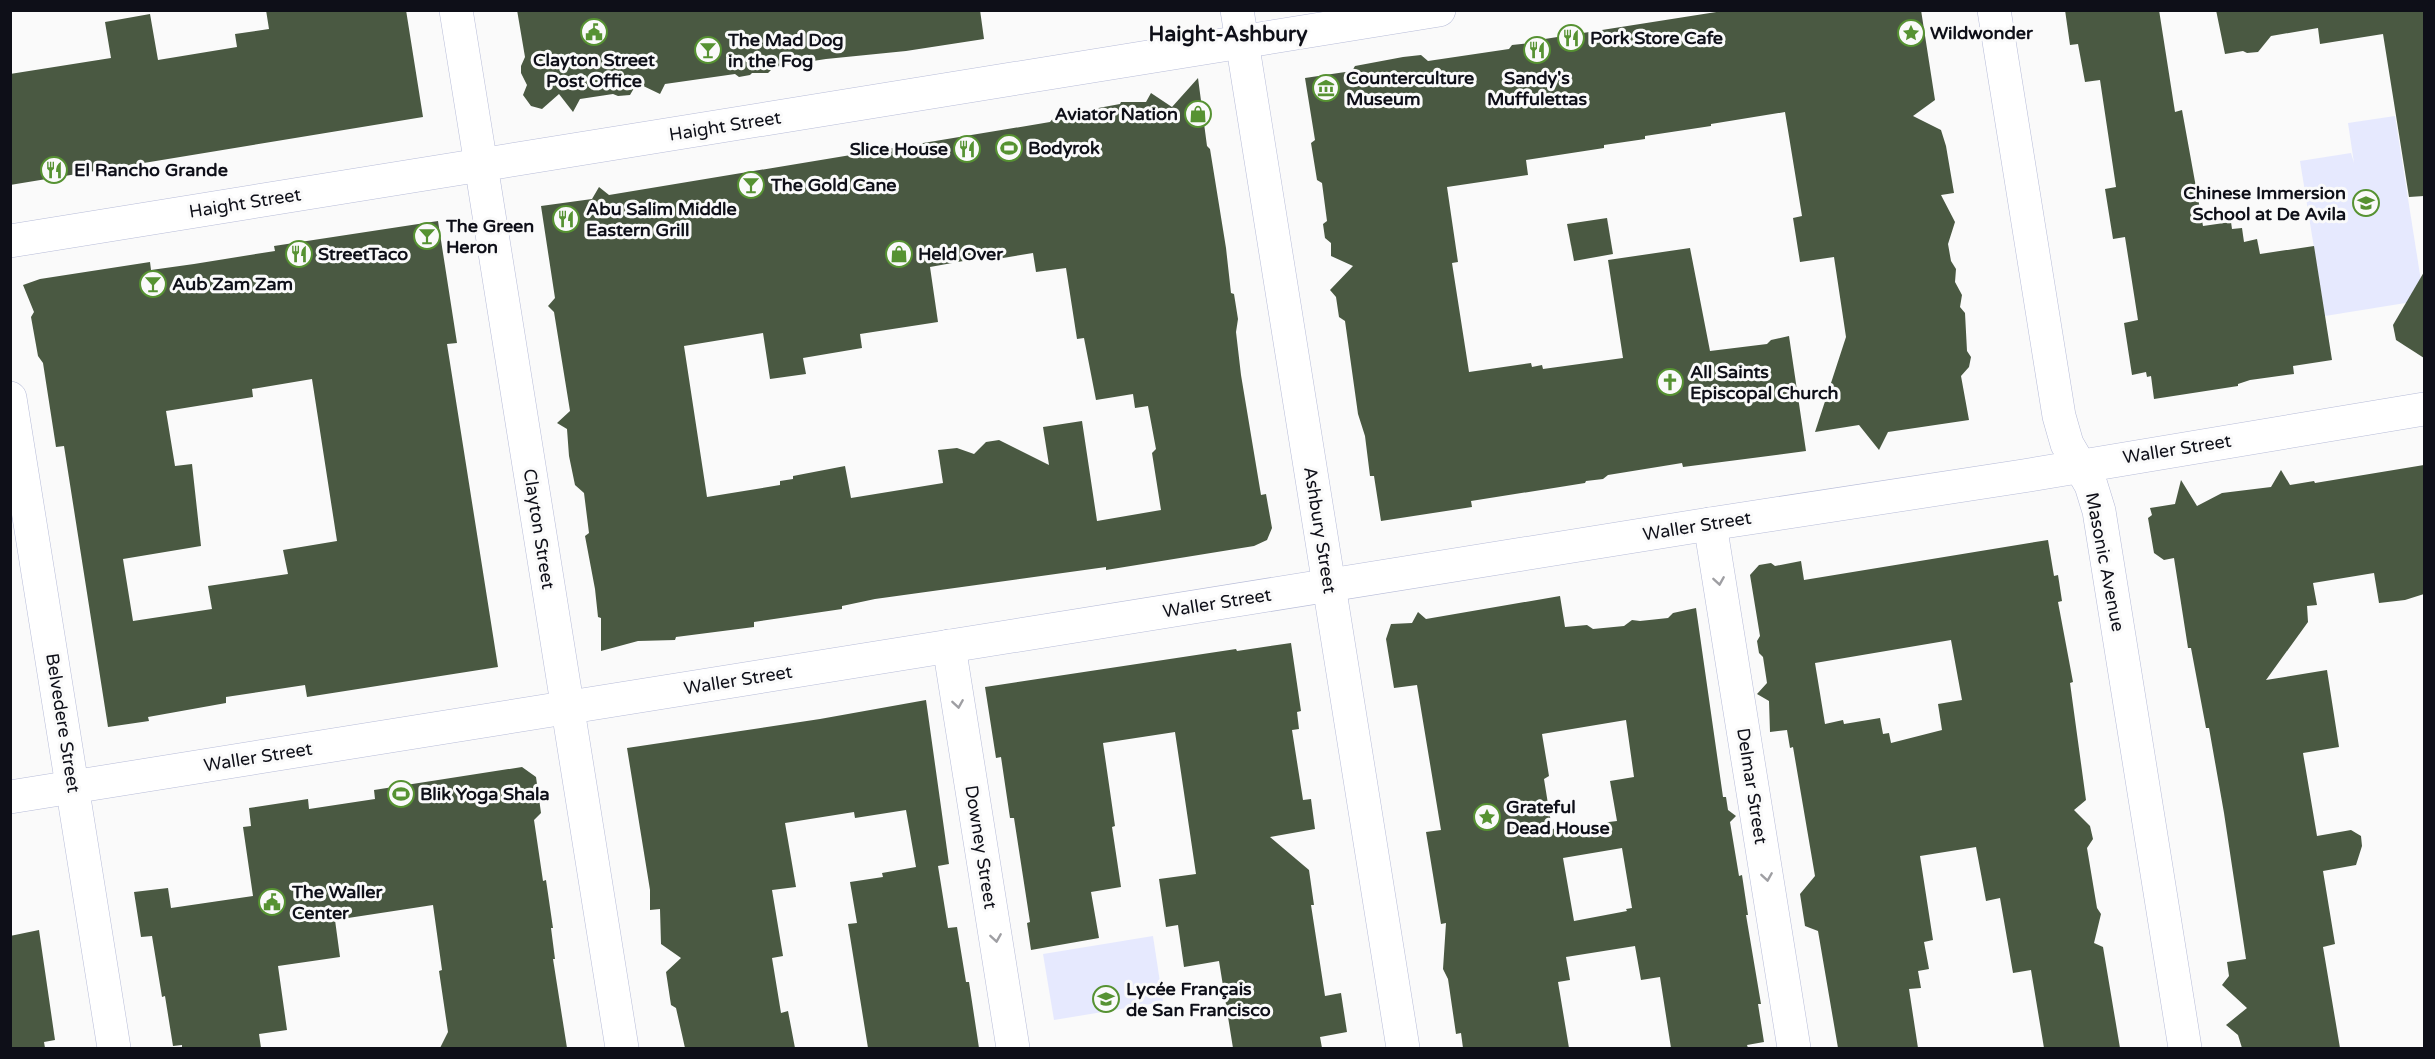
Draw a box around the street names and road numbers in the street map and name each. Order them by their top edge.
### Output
street label: Haight Street [667,106,783,146]
street label: Haight Street [187,183,303,223]
street label: Waller Street [2121,430,2233,468]
street label: Ashbury Street [1299,465,1341,595]
street label: Clayton Street [519,467,559,591]
street label: Masonic Avenue [2081,491,2129,633]
street label: Waller Street [1641,507,1753,545]
street label: Waller Street [1161,584,1273,622]
street label: Belvedere Street [41,652,85,795]
street label: Waller Street [682,661,794,699]
street label: Delmar Street [1732,726,1772,846]
street label: Waller Street [202,738,314,776]
street label: Downey Street [960,783,1002,911]

